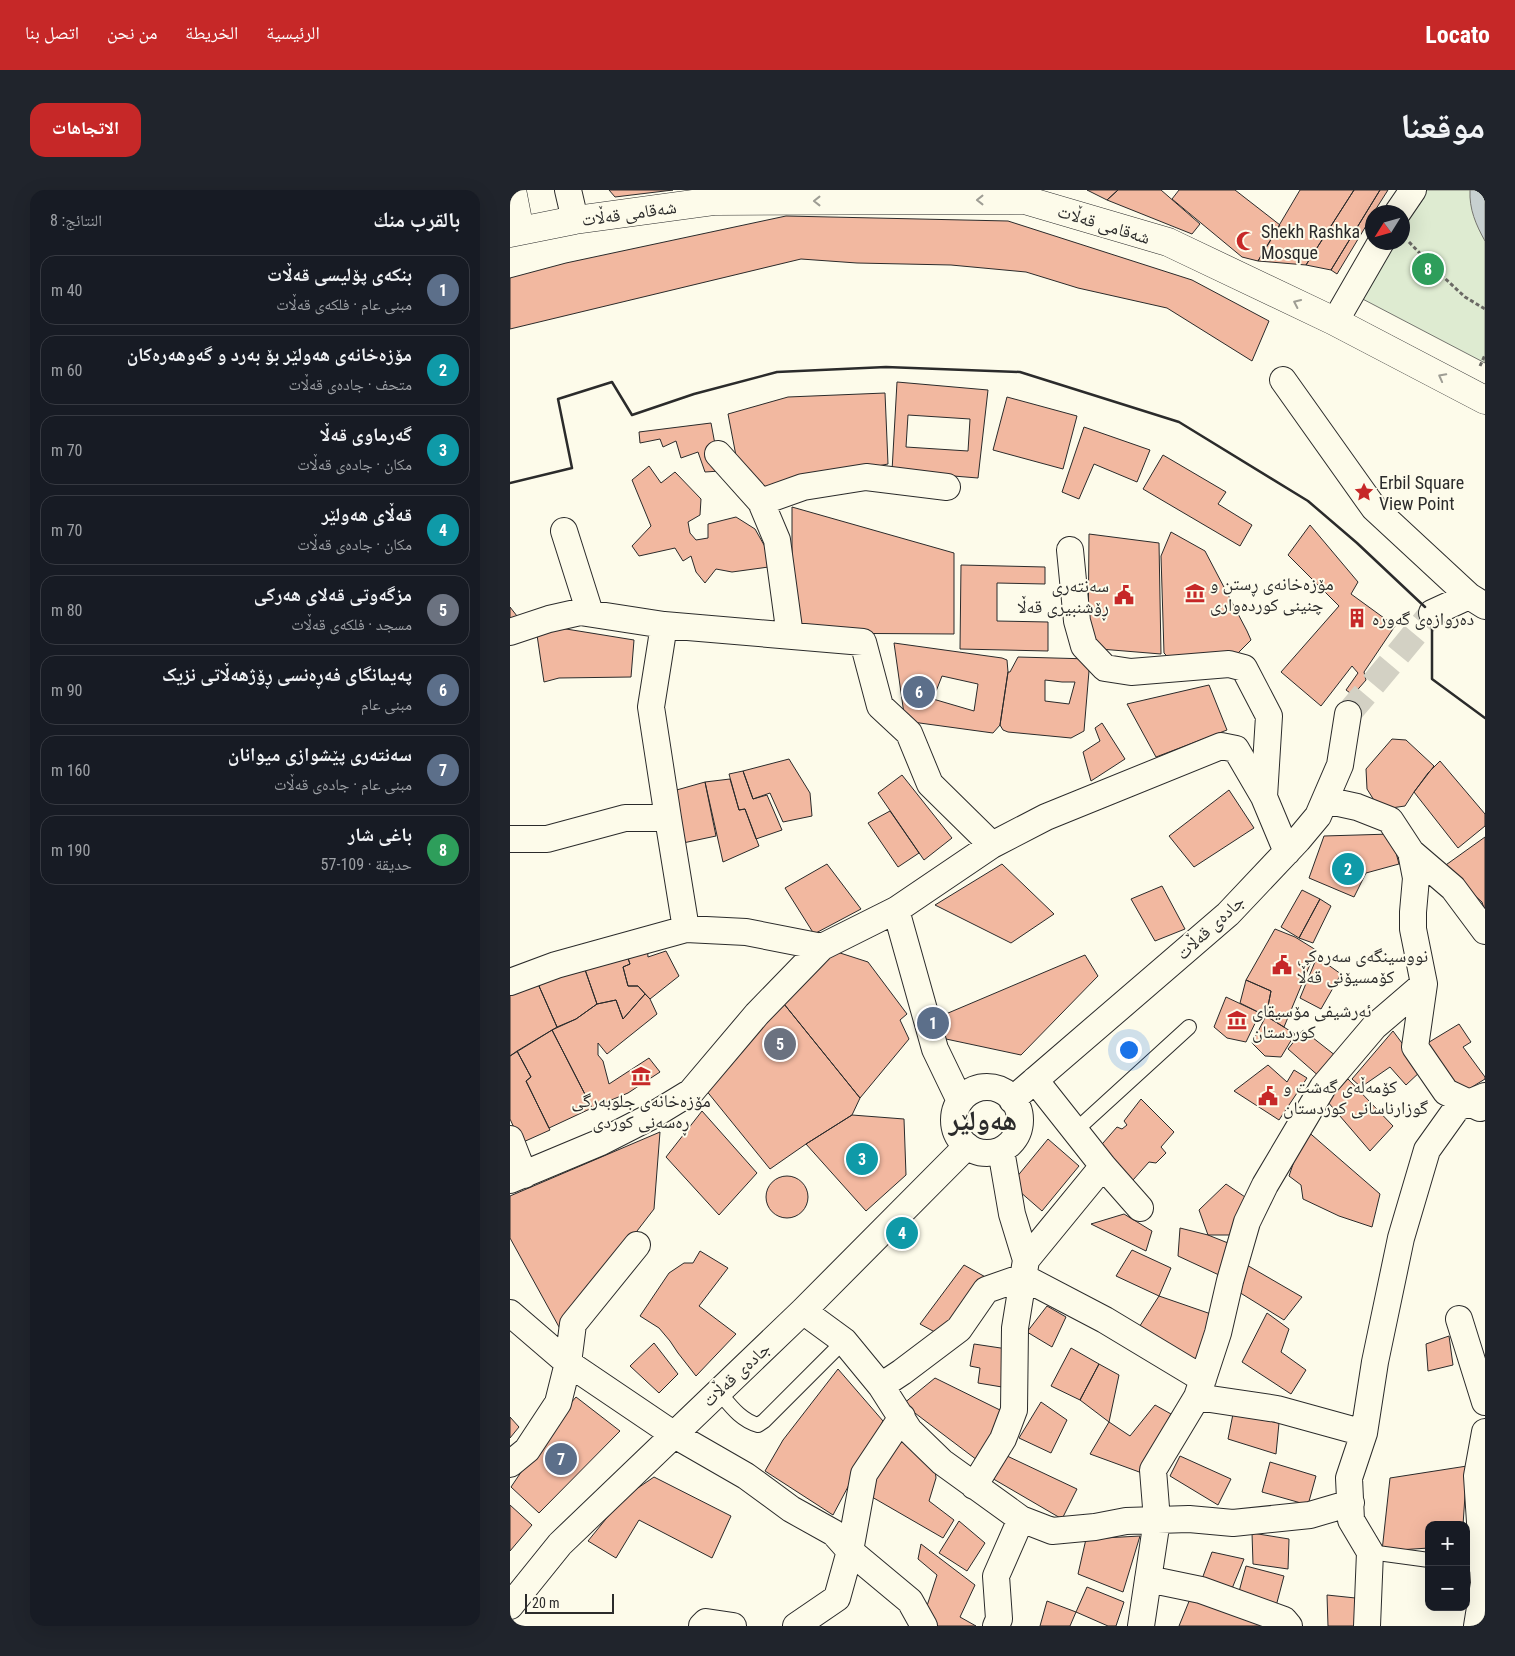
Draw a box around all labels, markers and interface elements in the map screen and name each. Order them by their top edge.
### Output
text: Locato [1425,21,1490,49]
text: اتصل بنا [25,22,79,43]
text: من نحن [107,22,157,43]
text: الخريطة [185,22,238,43]
text: الرئيسية [266,22,320,43]
button: الاتجاهات [30,103,141,157]
text: موقعنا [1400,106,1485,147]
street label: شەقامی قەڵات [580,195,678,231]
one-way arrow [975,195,983,205]
one-way arrow [813,196,820,206]
street label: شەقامی قەڵات [1055,199,1153,249]
north arrow [1365,205,1410,250]
text: بالقرب منك [373,208,460,232]
text: النتائج: 8 [50,211,102,230]
place label: Shekh Rashka Mosque [1261,221,1360,263]
mosque icon: Shekh Rashka Mosque [1235,230,1257,252]
pin: 8 [1412,250,1444,288]
text: بنکەی پۆلیسی قەڵات [267,263,412,286]
text: 40 m [51,281,83,300]
text: 1 [439,281,447,300]
text: مبنى عام · فلکەی قەڵات [276,295,412,314]
one-way arrow [1293,299,1302,310]
text: مۆزەخانەی هەولێر بۆ بەرد و گەوهەرەکان [127,343,412,366]
text: 60 m [51,361,83,380]
text: 2 [439,361,447,380]
one-way arrow [1438,373,1447,383]
text: متحف · جادەی قەڵات [288,375,412,394]
text: گەرماوی قەڵا [320,423,412,446]
text: 70 m [51,441,83,460]
text: 3 [439,441,447,460]
text: مكان · جادەی قەڵات [297,455,412,474]
place label: Erbil Square View Point [1379,472,1464,514]
place icon: Erbil Square View Point [1353,481,1375,503]
text: قەڵای هەولێر [322,503,412,526]
text: 70 m [51,521,83,540]
text: 4 [439,521,447,540]
text: مكان · جادەی قەڵات [297,535,412,554]
place label: مۆزەخانەی ڕستن و چنینی کوردەواری [1210,573,1334,616]
place label: سەنتەری ڕۆشنبیری قەڵا [1017,575,1109,620]
museum icon: مۆزەخانەی ڕستن و چنینی کوردەواری [1184,582,1206,604]
text: مزگەوتی قەلای هەرکی [254,583,412,606]
public building icon: سەنتەری ڕۆشنبیری قەڵا [1113,584,1135,606]
text: 80 m [51,601,83,620]
text: 5 [439,601,447,620]
building icon: دەروازەی گەورە [1346,607,1368,629]
place label: دەروازەی گەورە [1372,608,1474,630]
text: مسجد · فلکەی قەڵات [291,615,412,634]
text: پەیمانگای فەڕەنسی ڕۆژهەڵاتی نزیک [162,663,412,686]
pin: 6 [903,673,935,711]
text: 90 m [51,681,83,700]
text: 6 [439,681,447,700]
text: مبنى عام [361,695,412,714]
text: سەنتەری پێشوازی میوانان [228,743,412,766]
text: 160 m [51,761,90,780]
text: 7 [439,761,447,780]
text: مبنى عام · جادەی قەڵات [274,775,412,794]
text: باغی شار [348,823,412,846]
text: 190 m [51,841,90,860]
text: 8 [439,841,447,860]
pin: 2 [1332,850,1364,888]
text: حديقة · 109-57 [321,855,412,874]
street label: جادەی قەڵات [1171,890,1249,964]
place label: نووسینگەی سەرەکی کۆمسیۆنی قەڵا [1297,945,1428,988]
public building icon: نووسینگەی سەرەکی کۆمسیۆنی قەڵا [1271,954,1293,976]
place label: ئەرشیفی مۆسیقای کوردستان [1252,1000,1371,1043]
pin: 1 [917,1004,949,1042]
museum icon: ئەرشیفی مۆسیقای کوردستان [1226,1009,1248,1031]
pin: 5 [764,1025,796,1063]
your location [1116,1037,1142,1063]
museum icon: مۆزەخانەی جلوبەرگی ڕەسەنی کوردی [630,1065,652,1087]
place label: کۆمەڵەی گەشت و گوزارناسانی کوردستان [1283,1076,1429,1119]
public building icon: کۆمەڵەی گەشت و گوزارناسانی کوردستان [1257,1085,1279,1107]
place label: مۆزەخانەی جلوبەرگی ڕەسەنی کوردی [571,1090,711,1135]
district label: ھەولێر [948,1104,1017,1137]
pin: 3 [846,1140,878,1178]
pin: 4 [886,1214,918,1252]
street label: جادەی قەڵات [697,1337,775,1411]
pin: 7 [545,1440,577,1478]
map controls [1425,1521,1470,1611]
button: + [1425,1521,1470,1566]
button: − [1425,1566,1470,1611]
scale bar [525,1591,614,1614]
text: 20 m [532,1595,560,1611]

